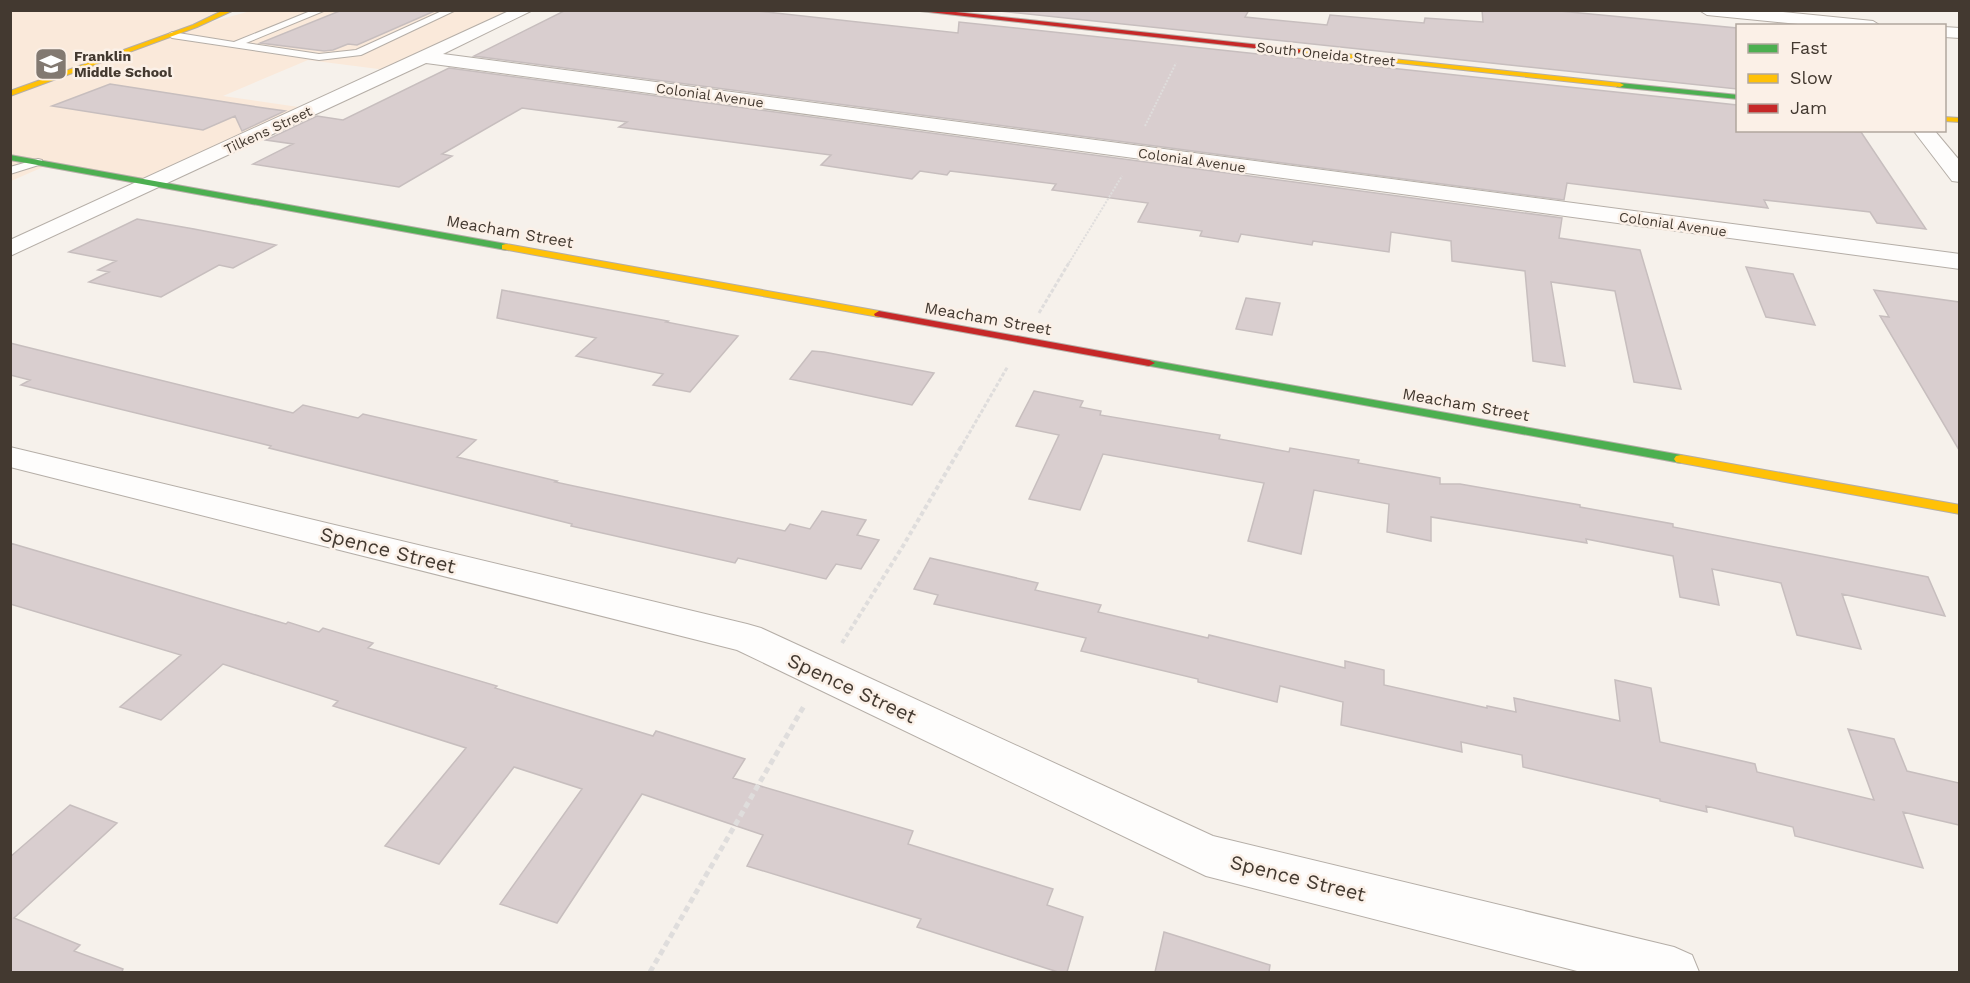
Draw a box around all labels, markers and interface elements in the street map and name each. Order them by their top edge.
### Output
legend [1736,24,1946,132]
text: Fast [1790,37,1828,58]
street label: South Oneida Street [1256,39,1396,69]
school or university icon: Franklin Middle School [33,46,69,82]
place label: Franklin Middle School [74,48,172,80]
text: Slow [1790,67,1833,88]
street label: Colonial Avenue [655,80,765,110]
text: Jam [1790,97,1827,118]
street label: Tilkens Street [222,103,315,157]
street label: Colonial Avenue [1137,145,1247,175]
street label: Colonial Avenue [1618,209,1728,239]
street label: Meacham Street [445,211,575,252]
street label: Meacham Street [923,298,1053,339]
street label: Meacham Street [1401,384,1531,425]
street label: Spence Street [318,522,459,579]
street label: Spence Street [784,648,921,728]
street label: Spence Street [1228,850,1369,907]

